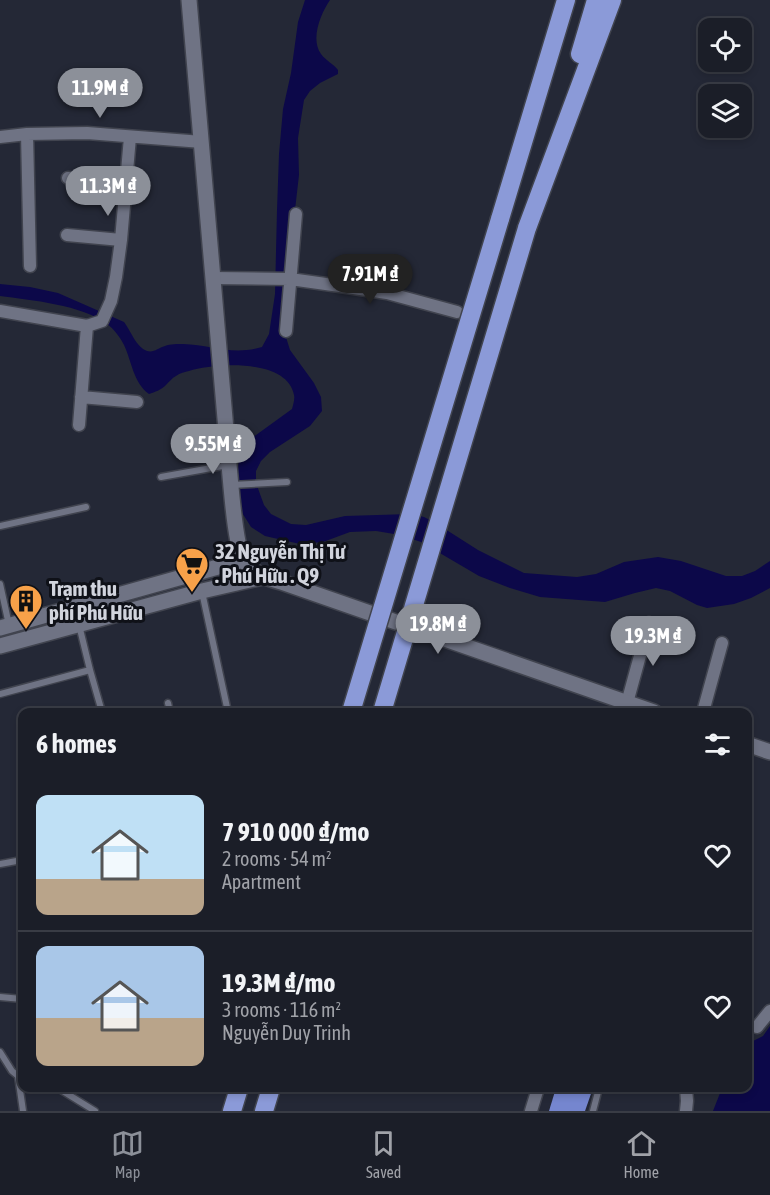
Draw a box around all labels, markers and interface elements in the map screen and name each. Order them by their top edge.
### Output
map controls [698,18,752,138]
button: locate [698,18,752,72]
pin: 11.9M ₫ [45,68,155,119]
text: 11.9M ₫ [72,76,128,99]
button: layers [698,84,752,138]
pin: 11.3M ₫ [53,166,163,217]
text: 11.3M ₫ [80,174,136,197]
pin: 7.91M ₫ [315,254,425,305]
text: 7.91M ₫ [342,262,398,285]
pin: 9.55M ₫ [158,424,268,475]
text: 9.55M ₫ [185,432,241,455]
place label: 32 Nguyễn Thị Tư . Phú Hữu . Q9 [215,539,346,587]
supermarket icon: 32 Nguyễn Thị Tư . Phú Hữu . Q9 [174,546,210,593]
place label: Trạm thu phí Phú Hữu [49,576,143,624]
building icon: Trạm thu phí Phú Hữu [8,583,44,630]
pin: 19.8M ₫ [383,604,493,655]
text: 19.8M ₫ [410,612,466,635]
pin: 19.3M ₫ [598,616,708,667]
text: 19.3M ₫ [625,624,681,647]
icon: filters [701,728,734,761]
text: 6 homes [36,729,116,759]
text: 7 910 000 ₫/mo [222,817,369,847]
icon: home [84,819,156,891]
icon: heart [701,839,734,872]
text: 2 rooms · 54 m² [222,847,332,870]
text: Apartment [222,870,301,893]
text: 19.3M ₫/mo [222,968,335,998]
icon: home [84,970,156,1042]
icon: heart [701,990,734,1023]
text: 3 rooms · 116 m² [222,998,341,1021]
text: Nguyễn Duy Trinh [222,1021,351,1044]
tab: Map [111,1127,144,1181]
tab: Saved [366,1127,401,1181]
tab: Home [623,1127,659,1181]

